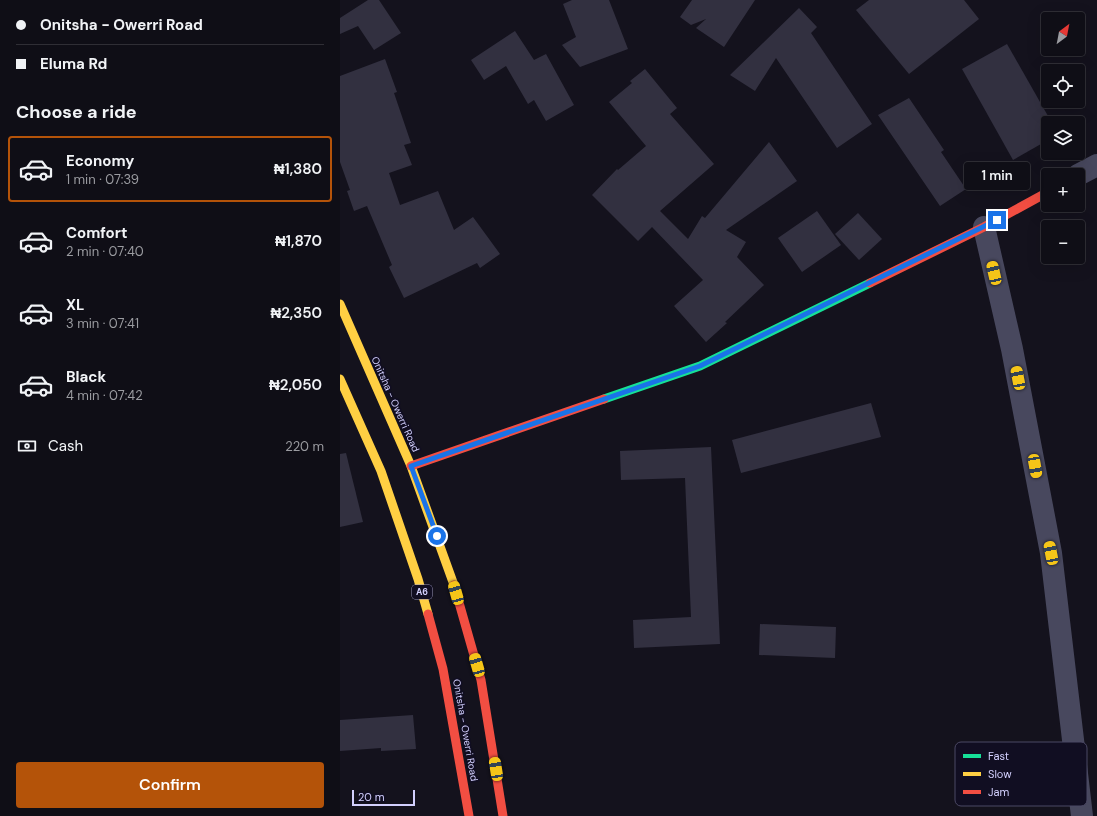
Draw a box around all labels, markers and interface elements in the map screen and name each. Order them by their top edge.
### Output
north arrow [1041,12,1085,56]
map controls [1041,12,1085,264]
text: Onitsha - Owerri Road [40,15,203,35]
text: Eluma Rd [40,54,107,74]
button: locate [1041,64,1085,108]
text: Choose a ride [16,100,137,124]
button: layers [1041,116,1085,160]
icon: car [18,151,54,187]
text: Economy [66,151,134,171]
text: ₦1,380 [274,159,322,179]
callout: 1 min [964,162,1030,190]
text: 1 min [981,167,1013,184]
button: + [1041,168,1085,212]
text: 1 min · 07:39 [66,171,139,188]
route end [988,211,1006,229]
button: − [1041,220,1085,264]
icon: car [18,223,54,259]
text: Comfort [66,223,127,243]
text: ₦1,870 [275,231,322,251]
text: 2 min · 07:40 [66,243,144,260]
car [985,260,1003,286]
icon: car [18,295,54,331]
text: XL [66,295,84,315]
text: ₦2,350 [270,303,322,323]
text: 3 min · 07:41 [66,315,139,332]
street label: Onitsha - Owerri Road [369,354,422,454]
car [1010,365,1026,391]
icon: car [18,367,54,403]
text: Black [66,367,106,387]
text: ₦2,050 [269,375,322,395]
text: 4 min · 07:42 [66,387,143,404]
icon: cash [16,435,38,457]
text: Cash [48,436,83,456]
text: 220 m [285,438,324,455]
car [1027,453,1043,479]
route start [428,527,446,545]
car [1043,540,1059,566]
car [447,580,465,606]
road number: A6 [412,585,432,599]
car [468,652,486,678]
street label: Onitsha - Owerri Road [450,678,481,782]
legend [955,742,1087,806]
text: Fast [988,749,1009,763]
car [488,756,504,782]
button: Confirm [16,762,324,808]
text: Slow [988,767,1012,781]
text: Jam [988,785,1009,799]
scale bar [352,788,415,807]
text: 20 m [358,790,384,804]

